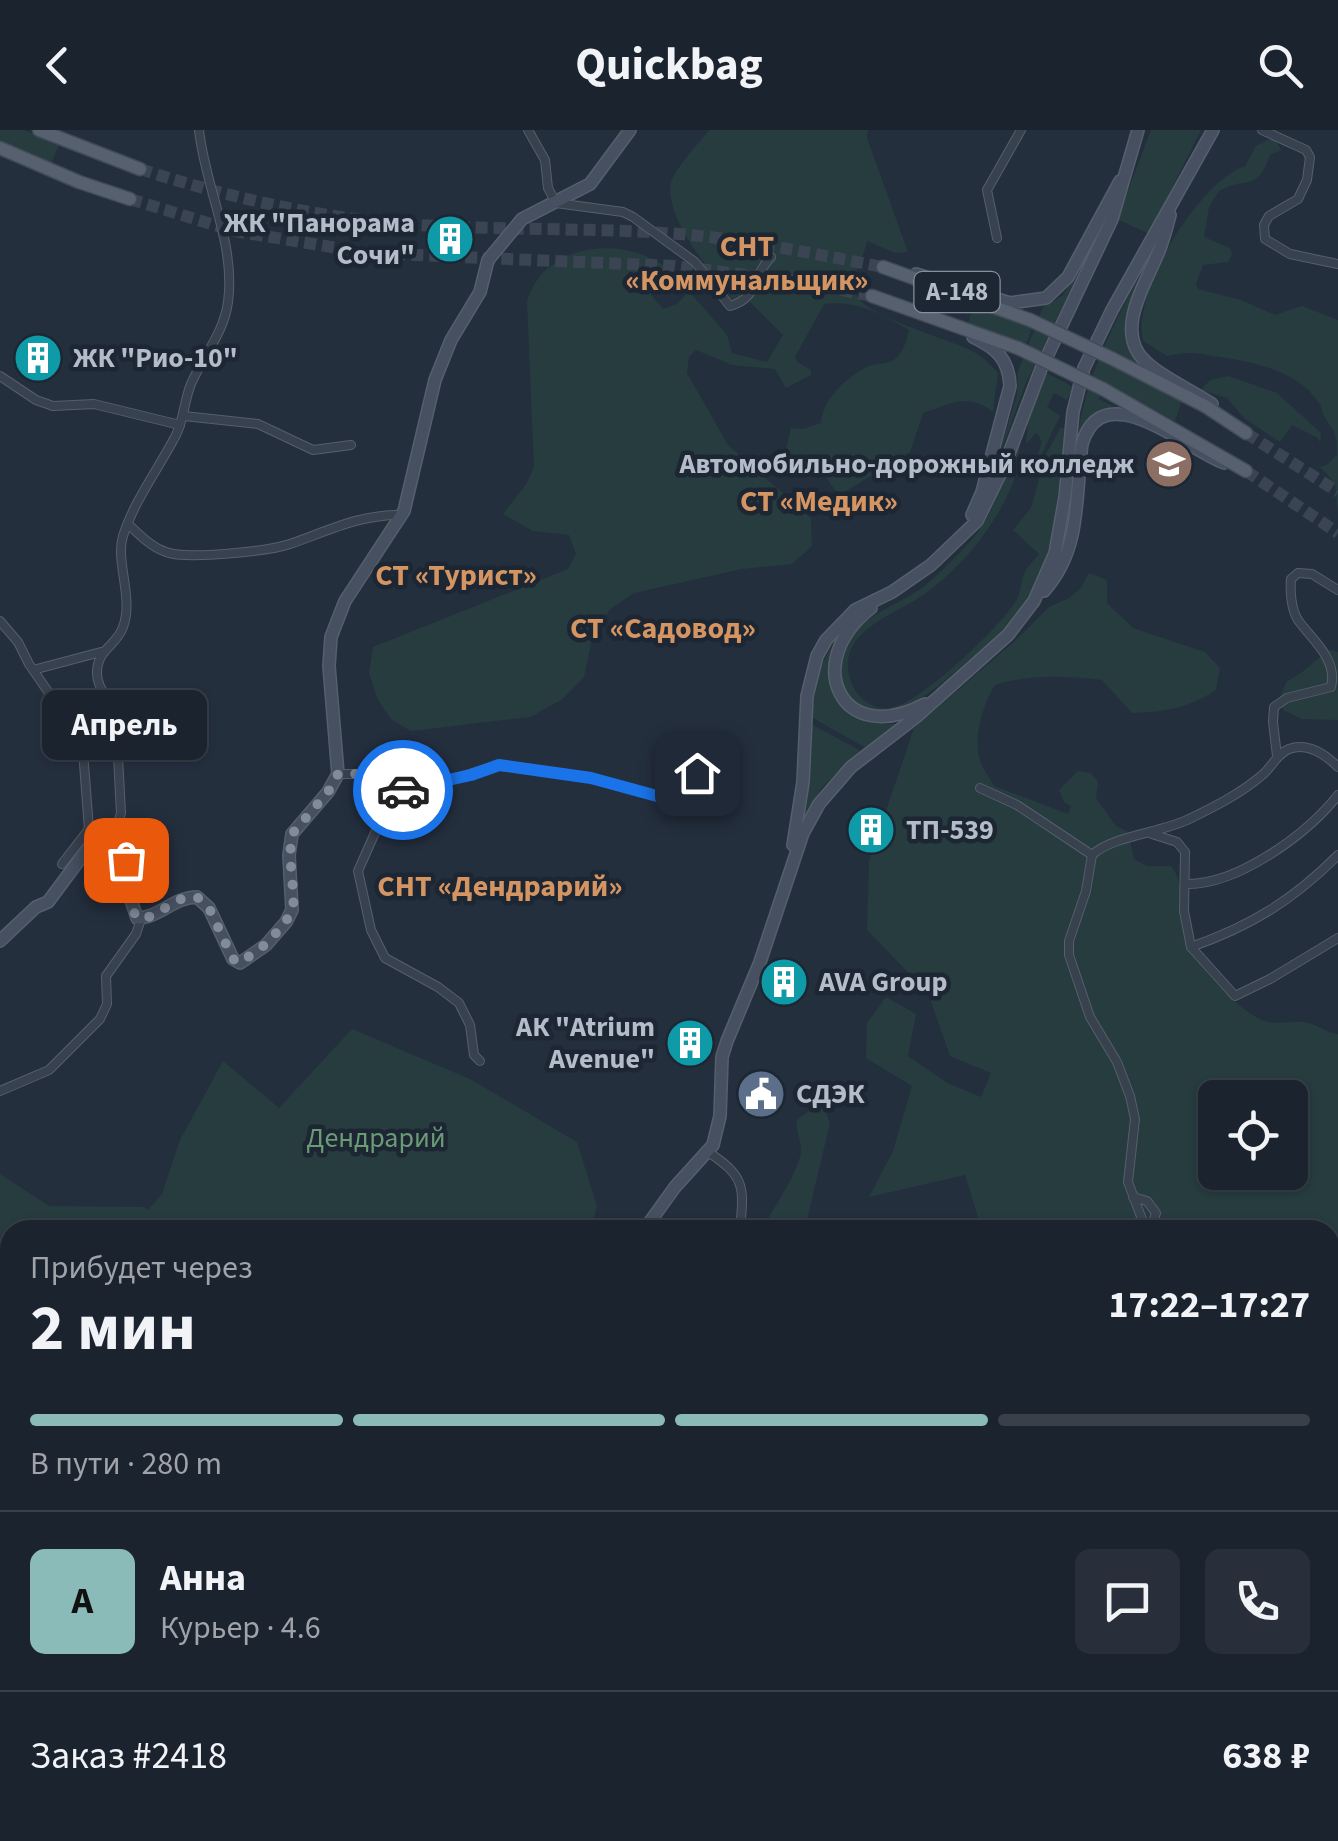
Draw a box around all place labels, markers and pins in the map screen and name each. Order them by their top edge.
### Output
place label: ЖК "Панорама Сочи" [224,203,415,275]
building icon: ЖК "Панорама Сочи" [424,213,476,265]
building icon: ЖК "Рио-10" [12,332,64,384]
place label: ЖК "Рио-10" [73,338,238,378]
school or university icon: Автомобильно-дорожный колледж [1143,438,1195,490]
place label: Автомобильно-дорожный колледж [678,444,1135,484]
callout: Апрель [44,690,208,760]
pin [655,731,740,816]
building icon: ТП-539 [845,804,897,856]
place label: ТП-539 [906,810,994,850]
pin [84,818,169,903]
building icon: AVA Group [758,956,810,1008]
place label: AVA Group [818,962,947,1002]
place label: АК "Atrium Avenue" [515,1007,655,1079]
building icon: АК "Atrium Avenue" [664,1017,716,1069]
public building icon: СДЭК [735,1068,787,1120]
place label: СДЭК [796,1074,865,1114]

